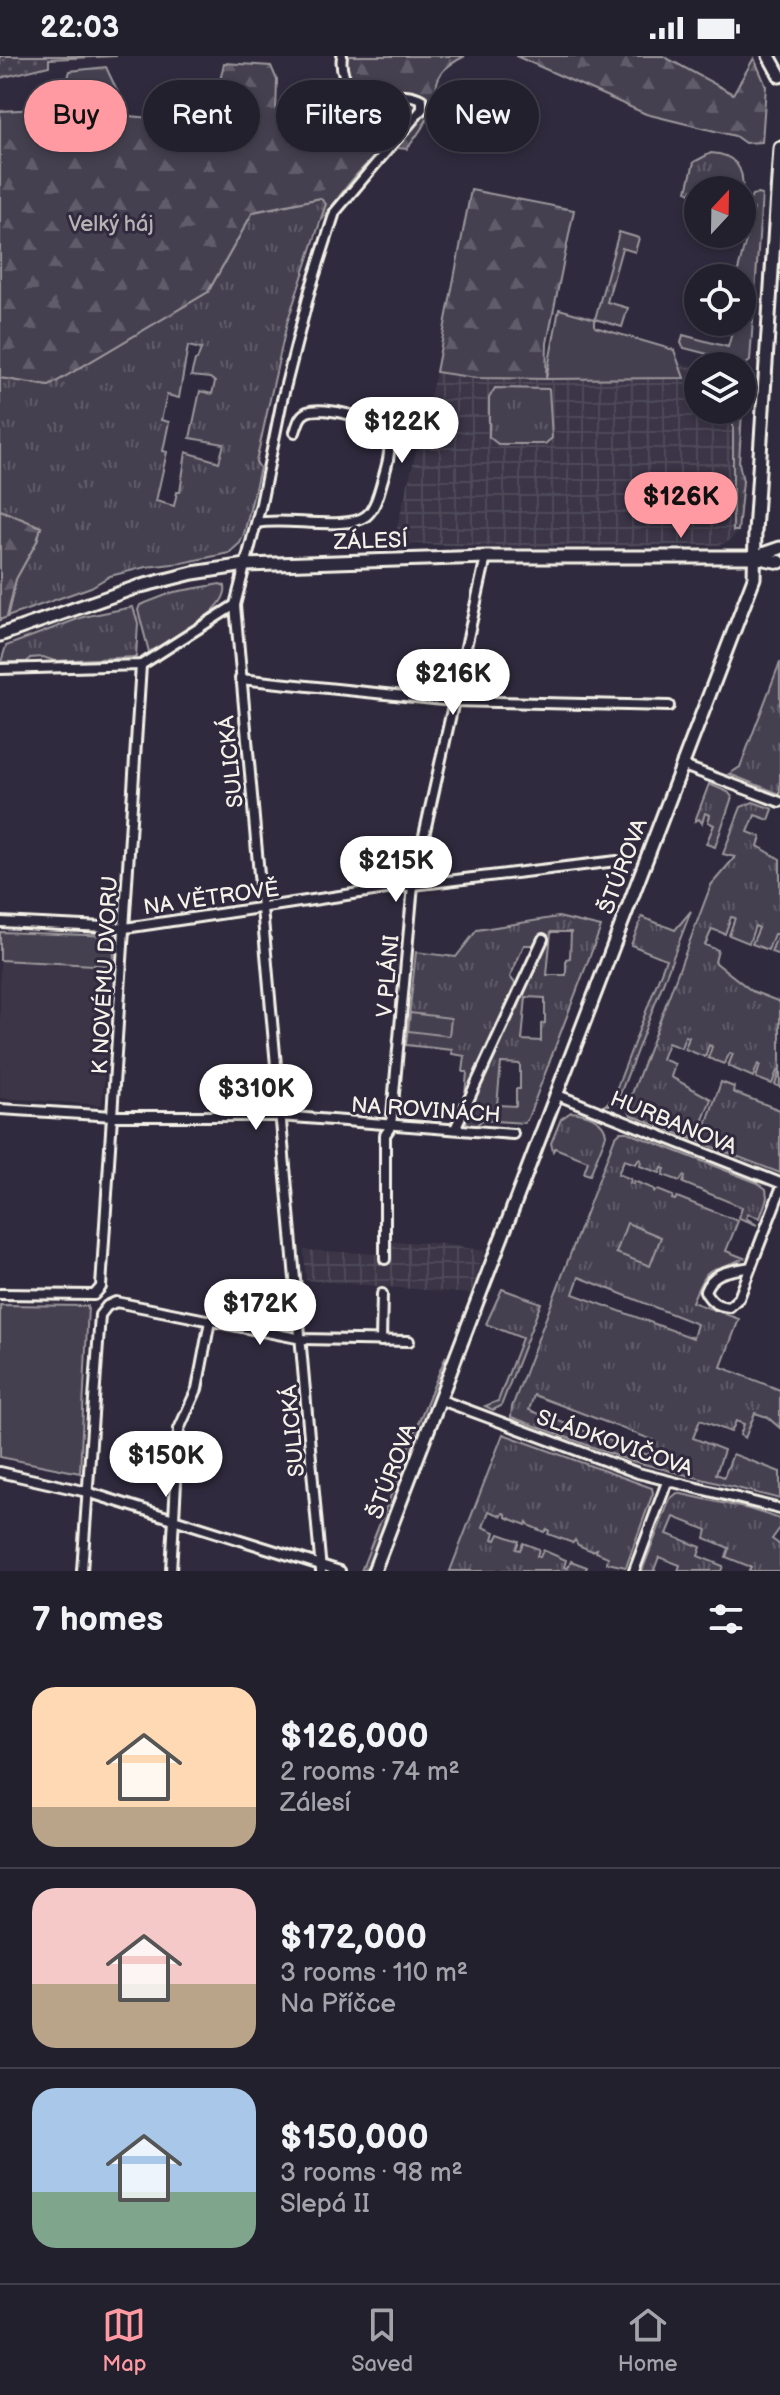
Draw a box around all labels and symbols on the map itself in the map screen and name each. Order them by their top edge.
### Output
north arrow [684,176,756,248]
park label: Velký háj [68,211,154,238]
pin: $122K [346,397,458,465]
pin: $126K [625,472,737,540]
street label: ZÁLESÍ [332,526,409,556]
pin: $216K [397,649,509,717]
street label: SULICKÁ [212,714,250,809]
street label: ŠTÚROVA [592,814,654,918]
pin: $215K [340,836,452,904]
street label: K NOVÉMU DVORU [86,875,124,1075]
street label: NA VĚTROVĚ [142,875,281,921]
street label: V PLÁNI [370,933,406,1019]
pin: $310K [200,1064,312,1132]
street label: HURBANOVA [606,1086,741,1161]
street label: NA ROVINÁCH [350,1091,502,1129]
pin: $172K [204,1279,316,1347]
street label: SULICKÁ [275,1383,311,1478]
street label: SLÁDKOVIČOVA [533,1402,697,1483]
street label: ŠTÚROVA [361,1419,423,1523]
pin: $150K [110,1431,222,1499]

